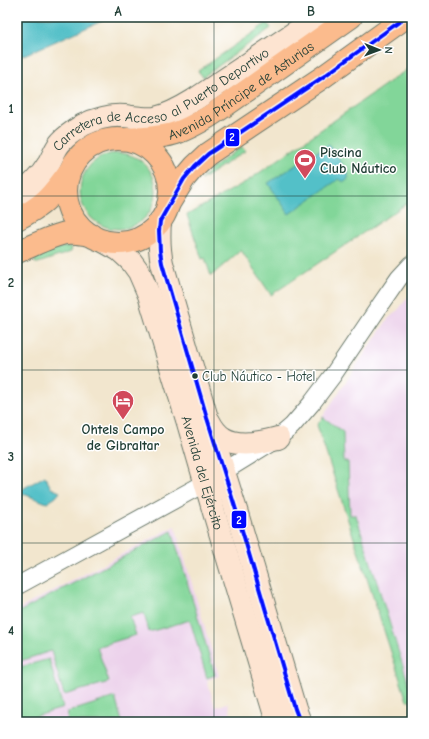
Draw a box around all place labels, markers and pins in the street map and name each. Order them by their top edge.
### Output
place label: Piscina Club Náutico [320,144,397,177]
sports icon: Piscina Club Náutico [292,147,318,180]
place label: Club Náutico - Hotel [202,369,315,384]
marker: Club Náutico - Hotel [190,371,200,381]
hotel icon: Ohtels Campo de Gibraltar [110,388,136,421]
place label: Ohtels Campo de Gibraltar [82,421,164,454]

